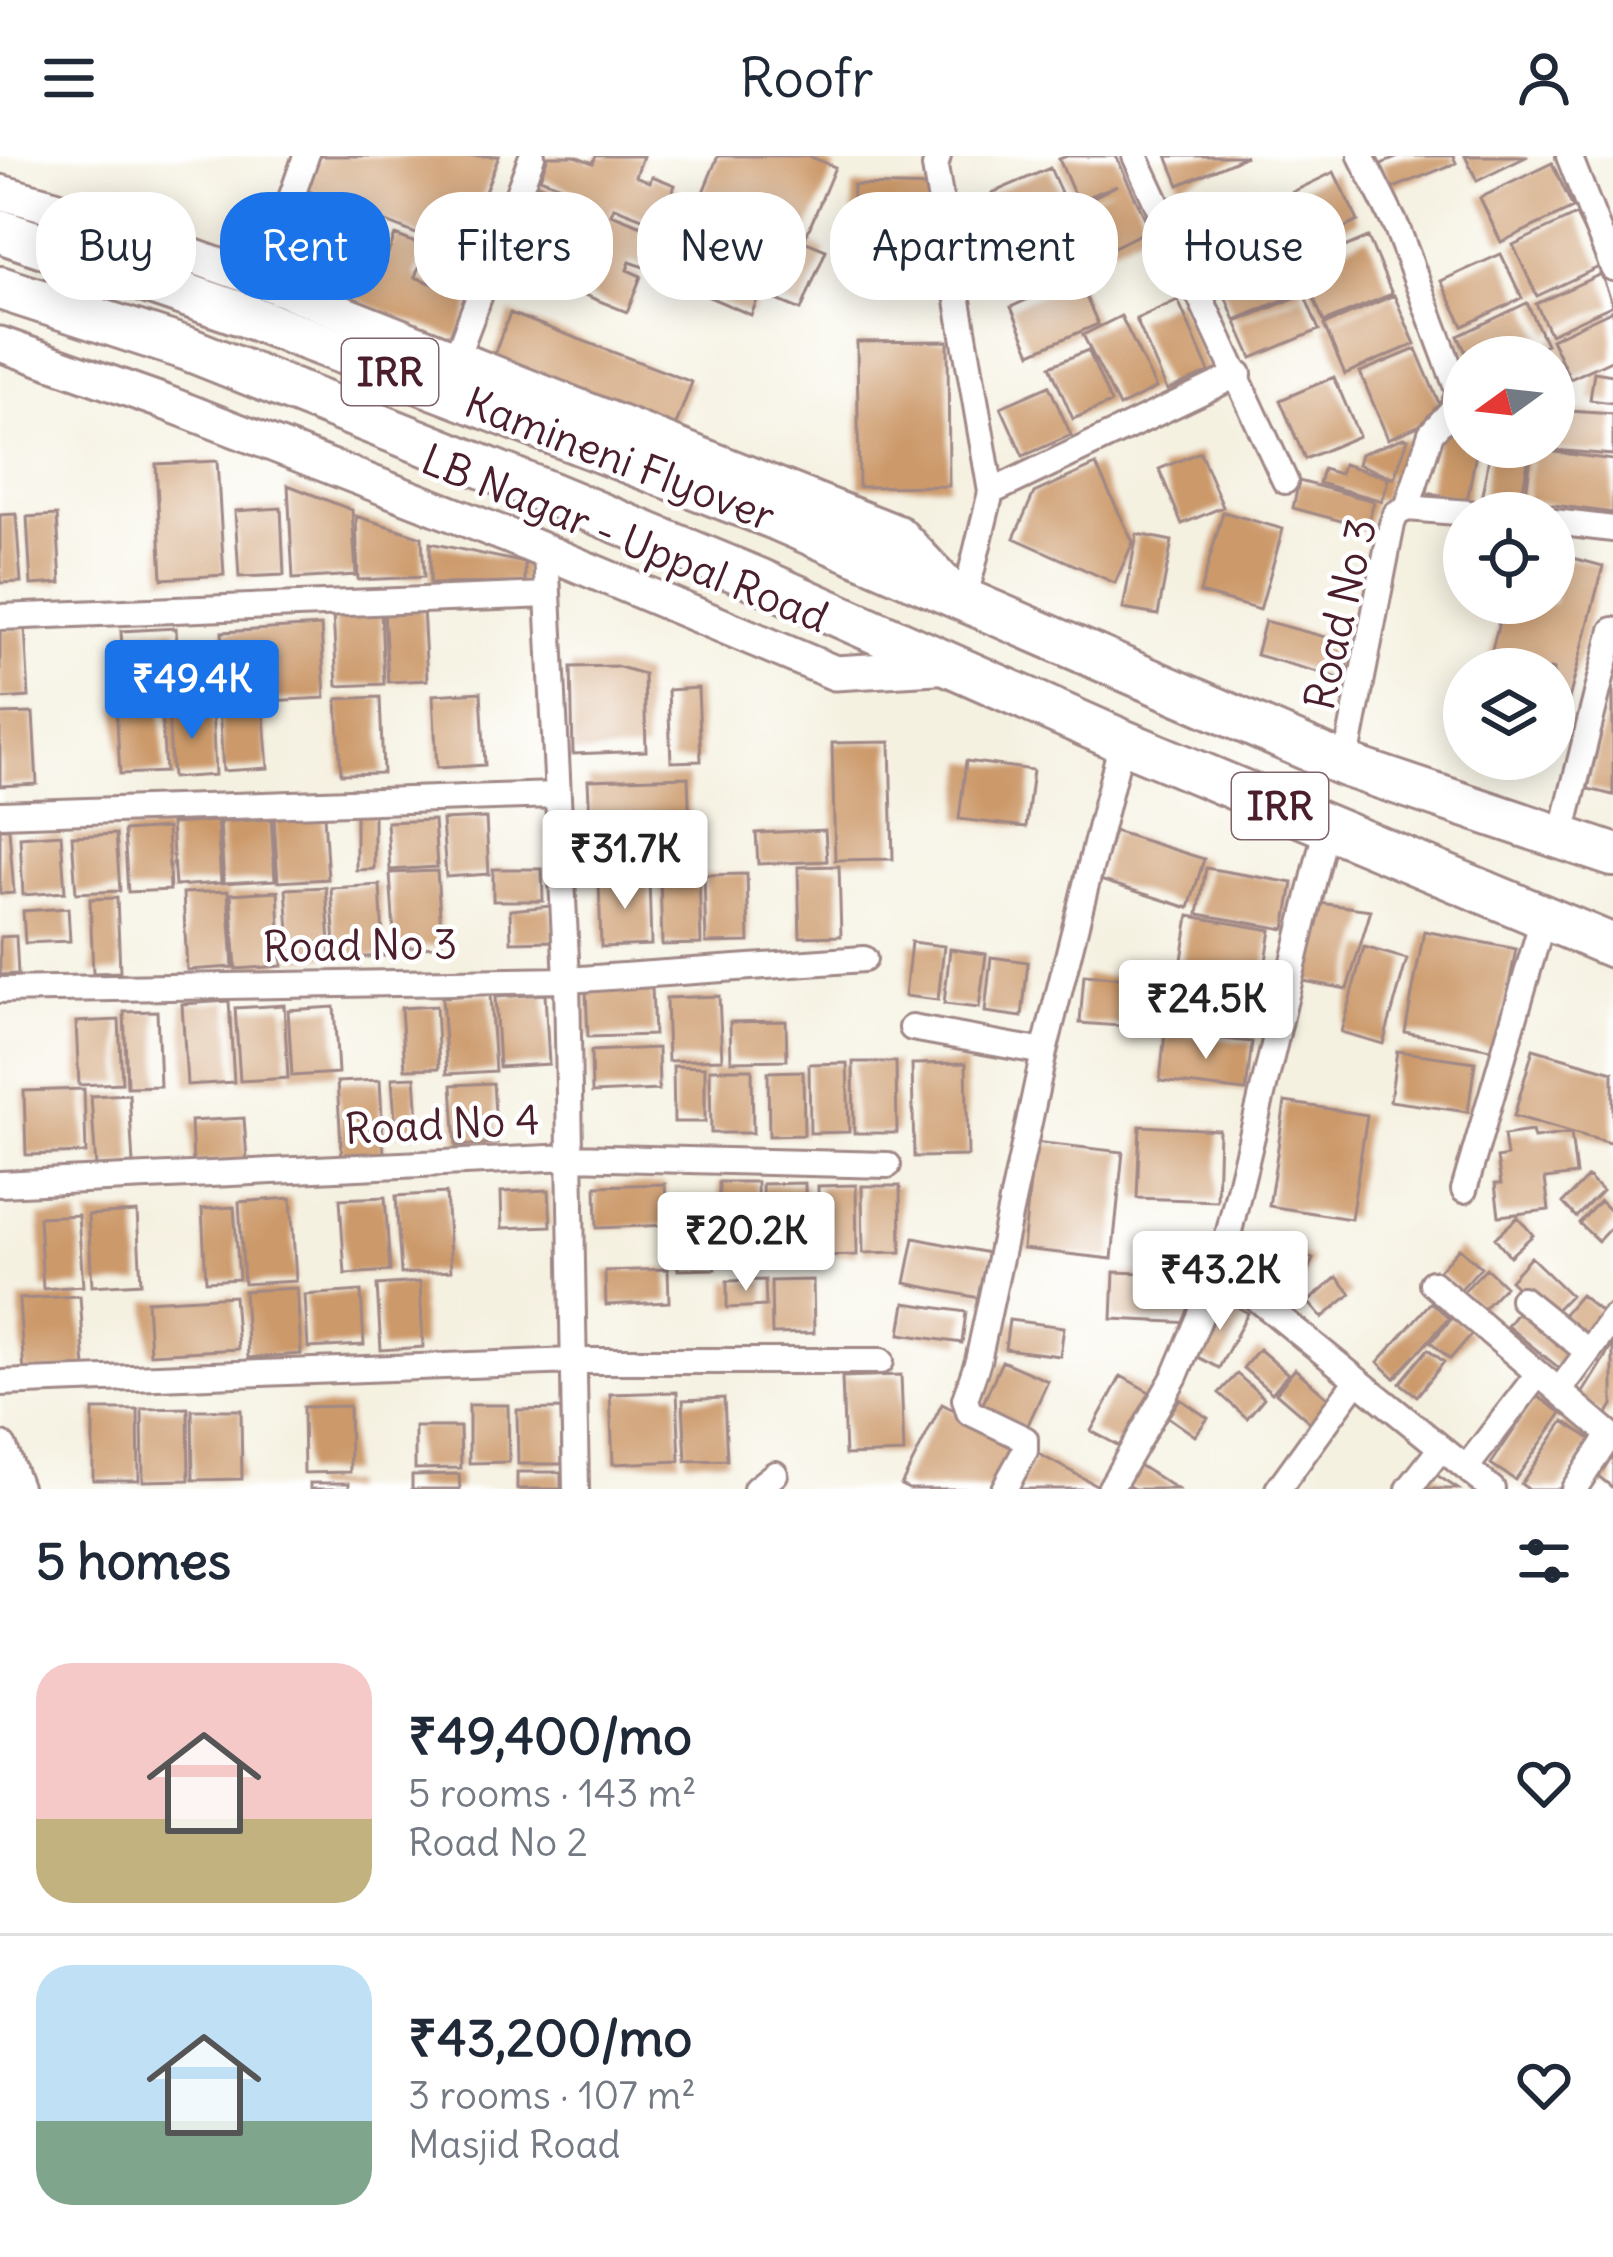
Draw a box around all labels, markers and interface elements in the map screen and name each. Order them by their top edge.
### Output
text: Roofr [740,44,873,112]
icon: menu [36,45,102,111]
icon: person [1511,45,1577,111]
chip: Buy [36,192,196,300]
chip: Rent [220,192,390,300]
chip: Filters [414,192,613,300]
chip: New [637,192,806,300]
chip: Apartment [830,192,1118,300]
chip: House [1142,192,1346,300]
north arrow [1443,336,1575,468]
map controls [1443,336,1575,780]
road number: IRR [342,339,438,405]
street label: Kamineni Flyover [458,376,782,542]
street label: LB Nagar - Uppal Road [414,433,836,643]
button: locate [1443,492,1575,624]
street label: Road No 3 [1293,513,1387,715]
pin: ₹49.4K [94,640,290,742]
button: layers [1443,648,1575,780]
text: ₹49.4K [132,654,252,703]
road number: IRR [1232,773,1328,839]
pin: ₹31.7K [527,810,723,912]
text: ₹31.7K [570,824,680,873]
street label: Road No 3 [262,917,458,973]
pin: ₹24.5K [1108,960,1304,1062]
text: ₹24.5K [1146,974,1266,1023]
street label: Road No 4 [343,1093,541,1155]
pin: ₹20.2K [648,1192,844,1294]
text: ₹20.2K [685,1206,807,1255]
pin: ₹43.2K [1122,1231,1318,1333]
text: ₹43.2K [1160,1245,1280,1294]
icon: filters [1511,1528,1577,1594]
text: 5 homes [36,1529,231,1593]
text: ₹49,400/mo [408,1704,692,1768]
icon: home [132,1711,276,1855]
icon: heart [1511,1750,1577,1816]
text: 5 rooms · 143 m² [408,1769,697,1818]
text: Road No 2 [408,1818,588,1867]
text: ₹43,200/mo [408,2006,692,2070]
icon: home [132,2013,276,2157]
icon: heart [1511,2052,1577,2118]
text: 3 rooms · 107 m² [408,2071,696,2120]
text: Masjid Road [408,2120,620,2169]

